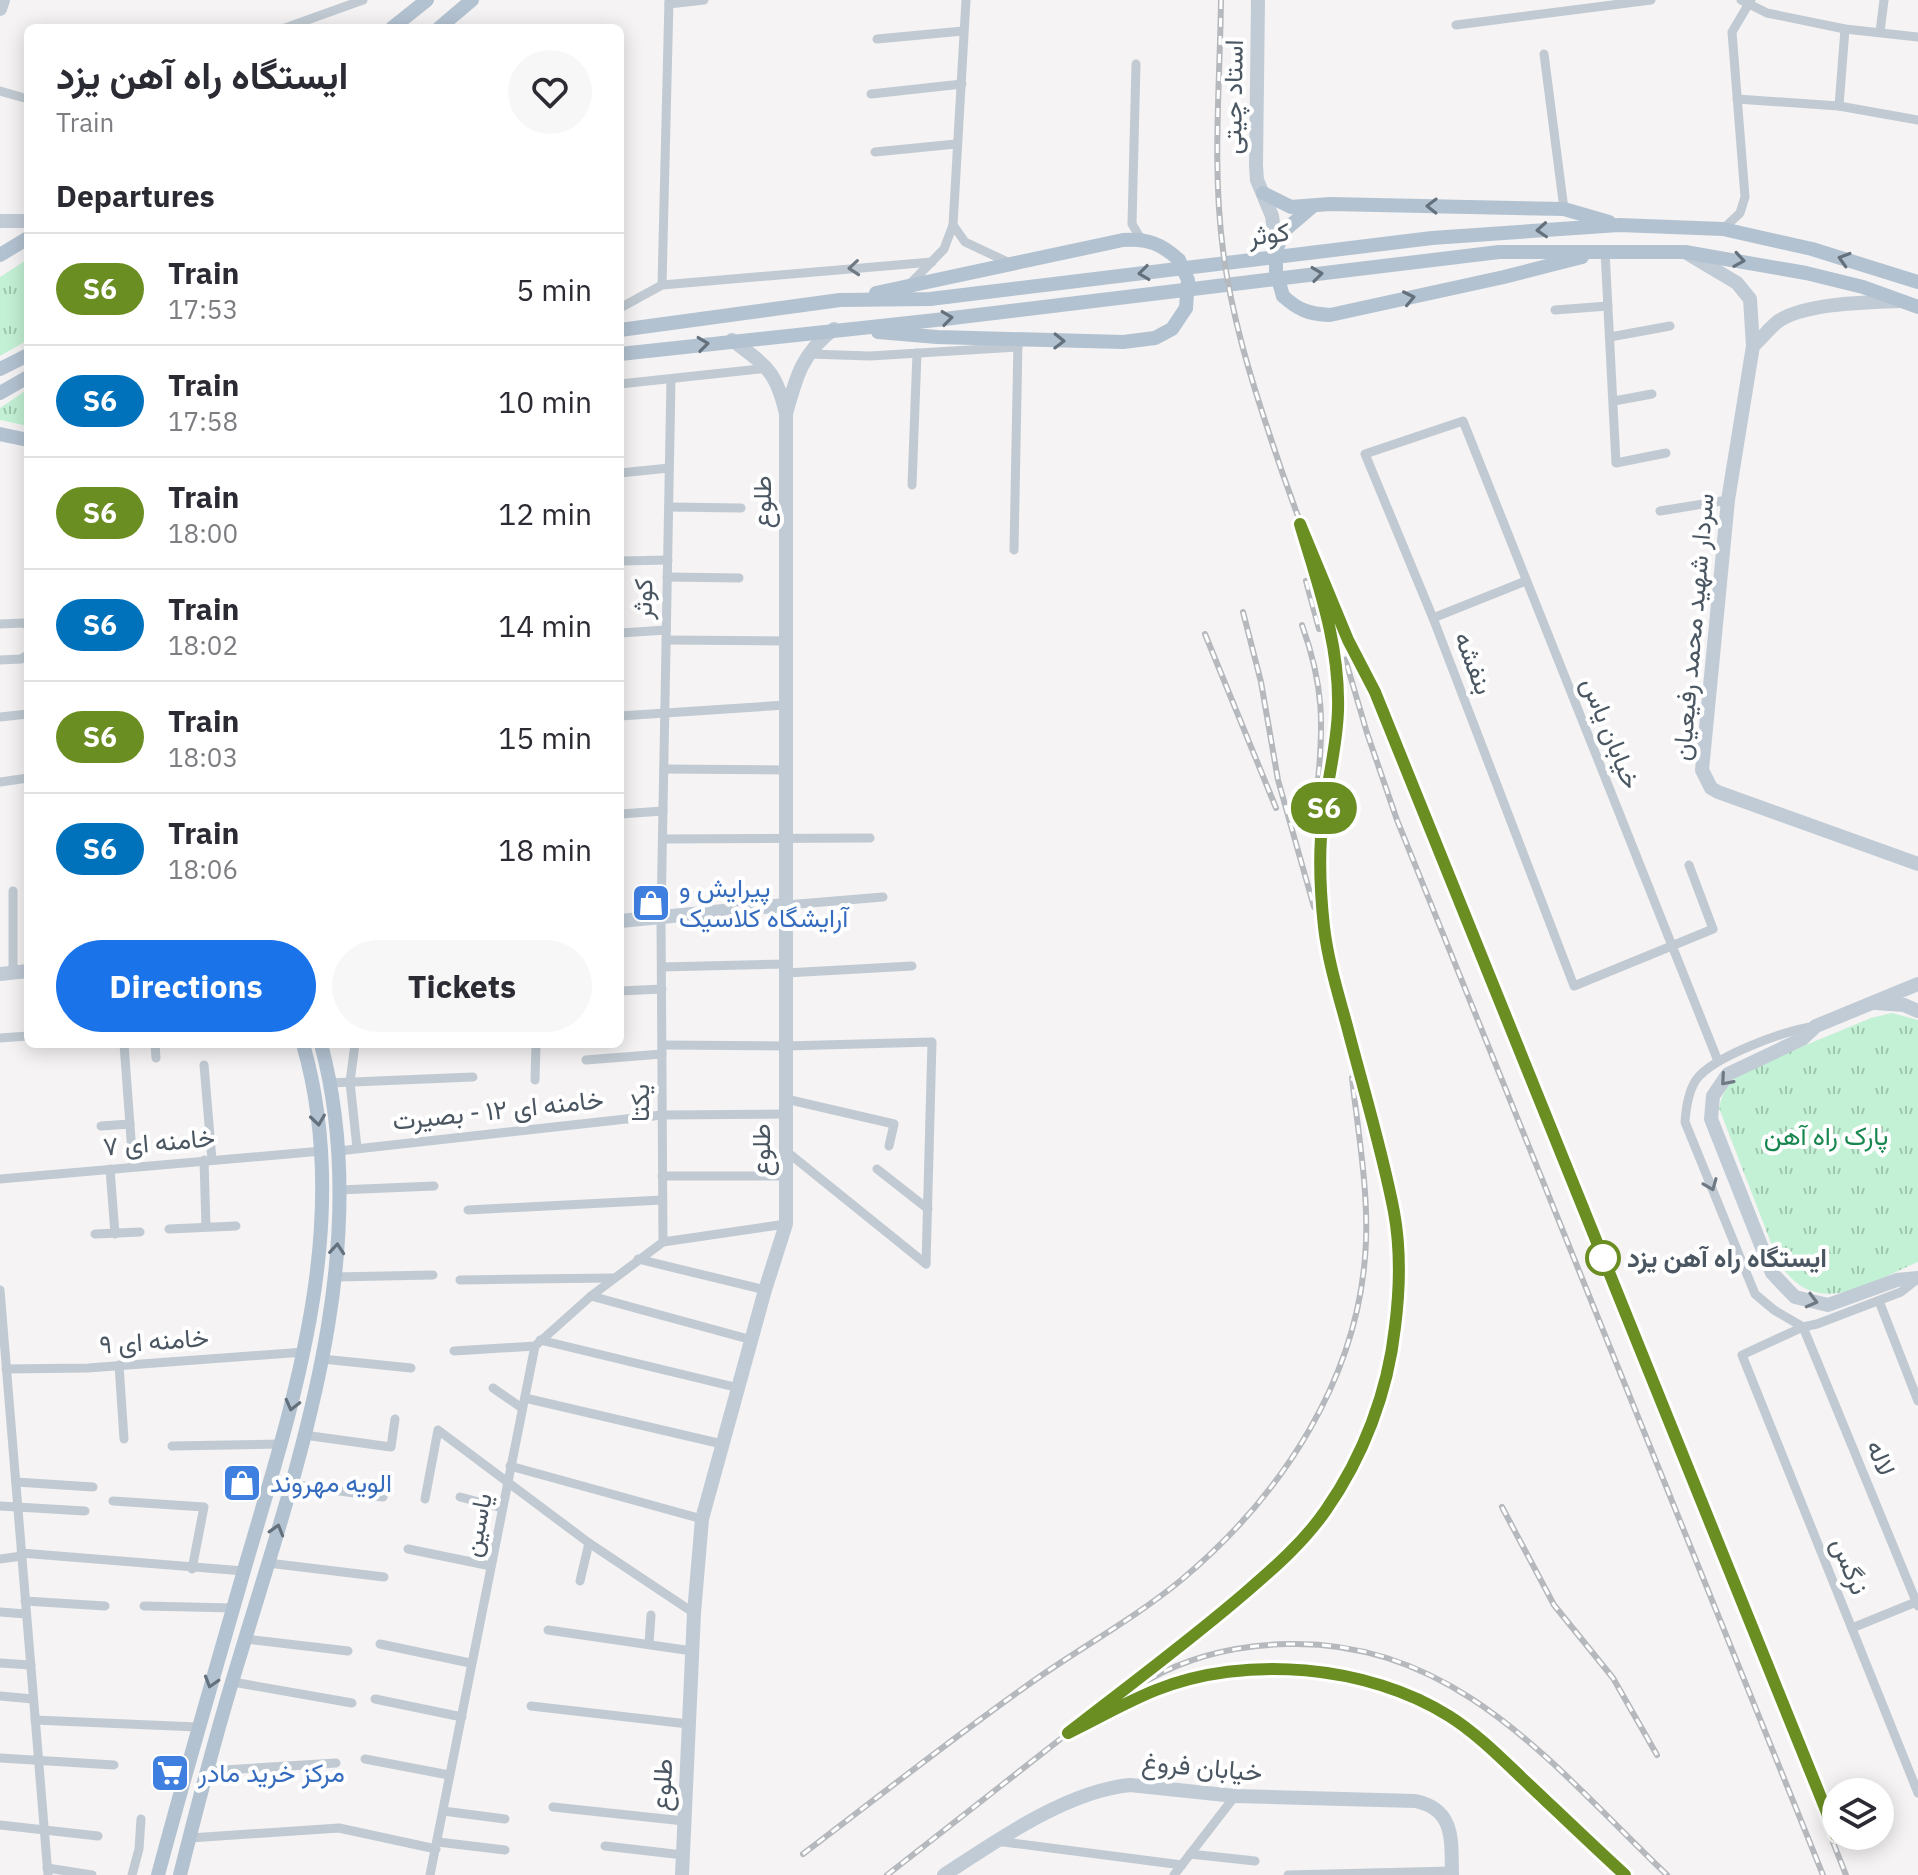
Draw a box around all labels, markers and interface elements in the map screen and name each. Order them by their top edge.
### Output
street label: استاد چیتی [1214,39,1252,155]
text: ایستگاه راه آهن یزد [56,50,348,99]
button: heart [508,50,592,134]
text: Train [56,105,114,139]
text: Departures [56,176,215,215]
one-way arrow [1425,197,1438,215]
street label: کوثر [1245,214,1291,253]
one-way arrow [1535,221,1548,238]
one-way arrow [1732,251,1746,268]
one-way arrow [1837,252,1851,268]
text: Train [168,253,239,292]
one-way arrow [847,260,860,277]
one-way arrow [1137,264,1151,281]
one-way arrow [1310,266,1323,283]
text: S6 [83,270,117,307]
text: 5 min [516,270,592,309]
one-way arrow [1402,290,1416,307]
text: 17:53 [168,292,238,326]
one-way arrow [941,310,954,327]
one-way arrow [1053,332,1066,350]
one-way arrow [696,336,710,353]
text: Train [168,365,239,404]
text: S6 [83,382,117,419]
text: 10 min [498,382,592,421]
text: 17:58 [168,404,238,438]
street label: طلوع [744,476,780,528]
text: Train [168,477,239,516]
street label: سردار شهید محمد رفیعیان [1663,492,1721,762]
text: S6 [83,494,117,531]
text: 12 min [498,494,592,533]
text: 18:00 [168,516,238,550]
street label: کوثر [625,578,659,621]
text: Train [168,589,239,628]
text: S6 [83,606,117,643]
text: 14 min [498,606,592,645]
street label: بنفشه [1447,626,1502,699]
text: 18:02 [168,628,238,662]
street label: خیابان یاس [1574,672,1650,793]
text: Train [168,701,239,740]
text: S6 [83,718,117,755]
text: 15 min [498,718,592,757]
text: 18:03 [168,740,238,774]
line badge: S6 [1288,782,1360,834]
text: S6 [1307,789,1341,826]
text: Train [168,813,239,852]
text: S6 [83,830,117,867]
text: 18 min [498,830,592,869]
text: 18:06 [168,852,238,886]
place label: پیرایش و آرایشگاه کلاسیک [679,870,850,934]
shop icon: پیرایش و آرایشگاه کلاسیک [630,882,672,924]
button: Directions [56,940,316,1032]
button: Tickets [332,940,592,1032]
one-way arrow [1721,1071,1736,1086]
street label: خامنه ای ۱۲ - بصیرت [391,1081,605,1137]
street label: یکتا [622,1084,656,1122]
one-way arrow [309,1114,326,1127]
park label: پارک راه آهن [1764,1118,1888,1154]
street label: خامنه ای ۷ [101,1119,216,1163]
street label: طلوع [743,1124,779,1176]
one-way arrow [1701,1177,1717,1191]
place label: ایستگاه راه آهن یزد [1627,1240,1827,1274]
marker: ایستگاه راه آهن یزد [1586,1241,1620,1275]
one-way arrow [328,1242,345,1255]
one-way arrow [1805,1292,1819,1309]
street label: خامنه ای ۹ [98,1319,210,1361]
one-way arrow [284,1398,301,1412]
street label: لاله [1859,1435,1904,1481]
shop icon: الویه مهروند [221,1462,263,1504]
place label: الویه مهروند [270,1465,392,1499]
street label: یاسین [453,1490,499,1560]
one-way arrow [268,1524,284,1538]
street label: نرگس [1824,1532,1878,1599]
one-way arrow [204,1674,220,1688]
street label: خیابان فروغ [1140,1744,1264,1790]
supermarket icon: مرکز خرید مادر [149,1752,191,1794]
place label: مرکز خرید مادر [197,1755,345,1789]
street label: طلوع [643,1758,681,1812]
map controls [1822,1778,1894,1850]
button: layers [1822,1778,1894,1850]

